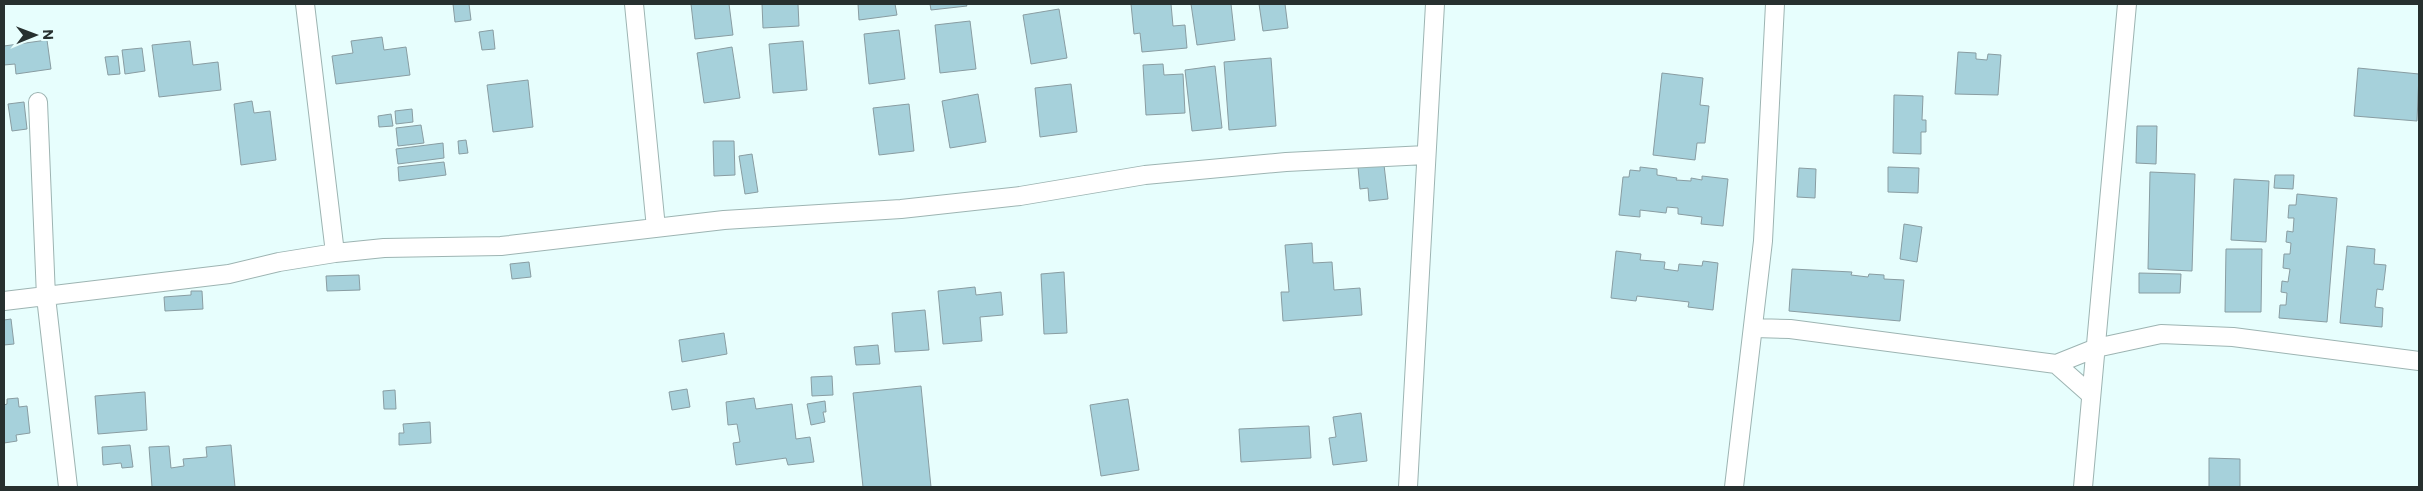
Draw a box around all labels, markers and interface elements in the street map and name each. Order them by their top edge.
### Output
north arrow [10,10,60,60]
text: N [40,29,57,40]

